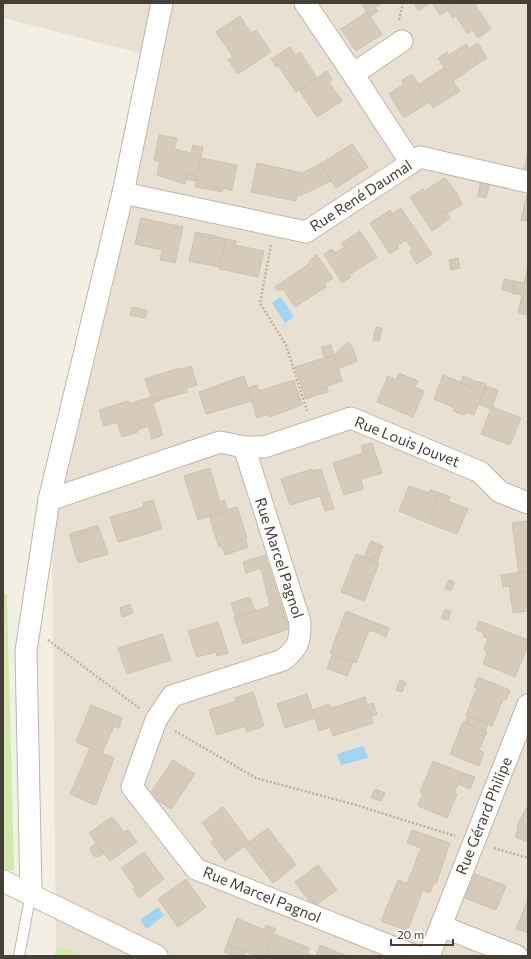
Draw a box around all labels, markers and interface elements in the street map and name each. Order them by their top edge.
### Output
street label: Rue René Daumal [306,155,415,235]
street label: Rue Louis Jouvet [352,412,463,470]
street label: Rue Marcel Pagnol [252,495,308,620]
street label: Rue Gérard Philipe [451,754,515,877]
street label: Rue Marcel Pagnol [201,862,324,926]
scale bar [391,921,453,947]
text: 20 m [397,927,424,941]

